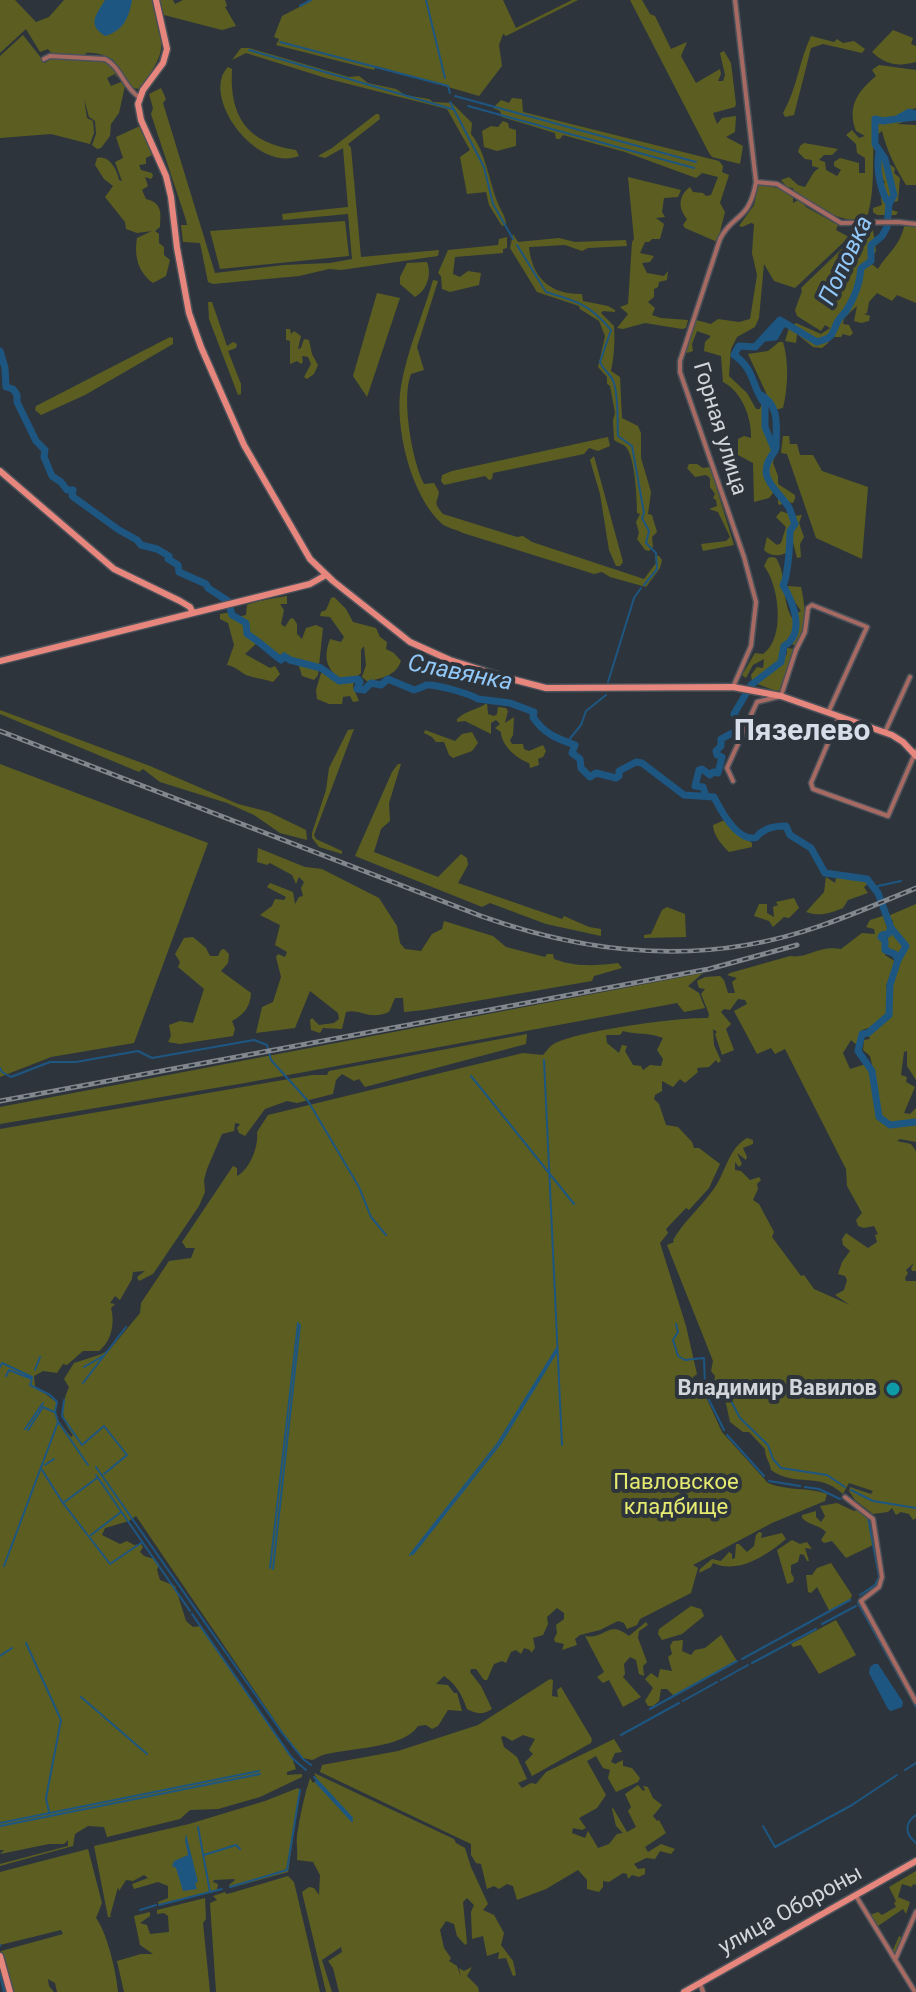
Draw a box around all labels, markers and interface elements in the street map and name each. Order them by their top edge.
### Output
water label: Поповка [814,212,880,310]
street label: Горная улица [686,359,752,499]
water label: Славянка [405,650,515,698]
district label: Пязелево [734,714,870,750]
place label: Владимир Вавилов [677,1376,877,1402]
marker: Владимир Вавилов [884,1380,902,1398]
park label: Павловское кладбище [613,1470,739,1522]
street label: улица Обороны [714,1861,868,1961]

